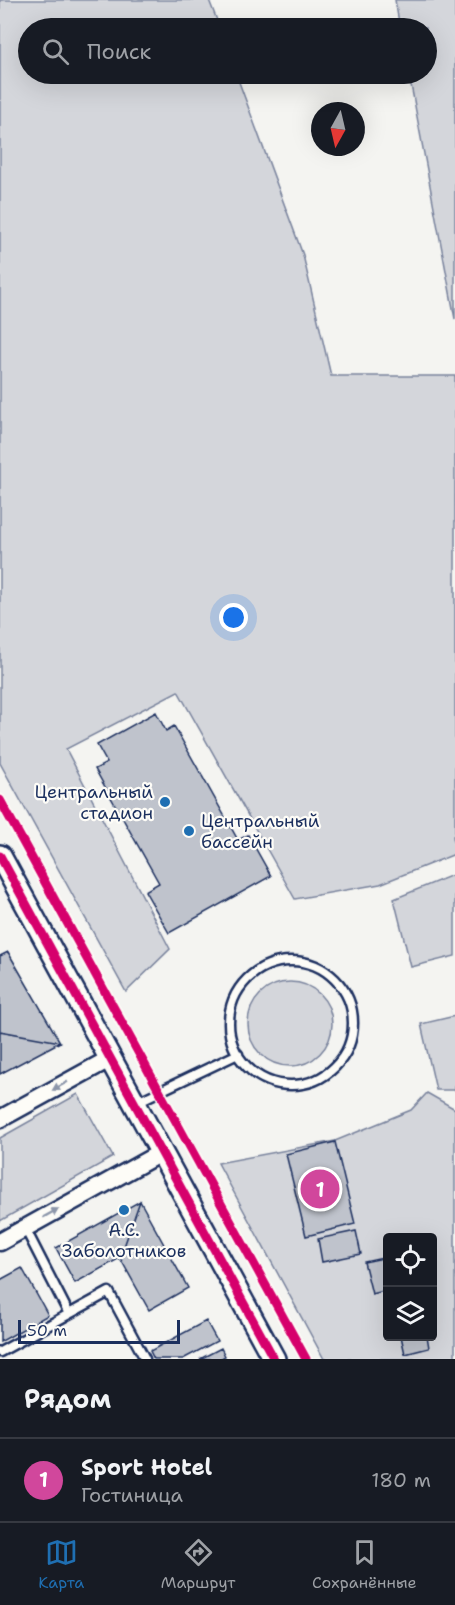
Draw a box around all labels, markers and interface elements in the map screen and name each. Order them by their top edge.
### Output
search box [18,18,437,84]
icon: search [39,35,72,68]
text: Поиск [87,37,151,66]
north arrow [311,102,365,156]
your location [219,603,248,632]
place label: Центральный стадион [34,780,153,825]
marker: Центральный стадион [158,795,172,809]
place label: Центральный бассейн [201,809,320,854]
marker: Центральный бассейн [182,824,196,838]
one-way arrow [51,1081,68,1091]
pin: 1 [300,1166,340,1212]
marker: А.С. Заболотников [117,1203,131,1217]
one-way arrow [43,1208,60,1218]
place label: А.С. Заболотников [62,1218,186,1263]
map controls [383,1233,437,1341]
button: locate [383,1233,437,1287]
button: layers [383,1287,437,1341]
scale bar [18,1317,180,1344]
text: 50 m [27,1320,67,1341]
text: Рядом [24,1381,111,1416]
text: Sport Hotel [81,1453,212,1482]
text: 1 [39,1467,48,1493]
text: 180 m [371,1467,431,1493]
text: Гостиница [81,1482,183,1508]
tab: Карта [38,1536,84,1593]
tab: Маршрут [161,1536,235,1593]
tab: Сохранённые [312,1536,417,1593]

